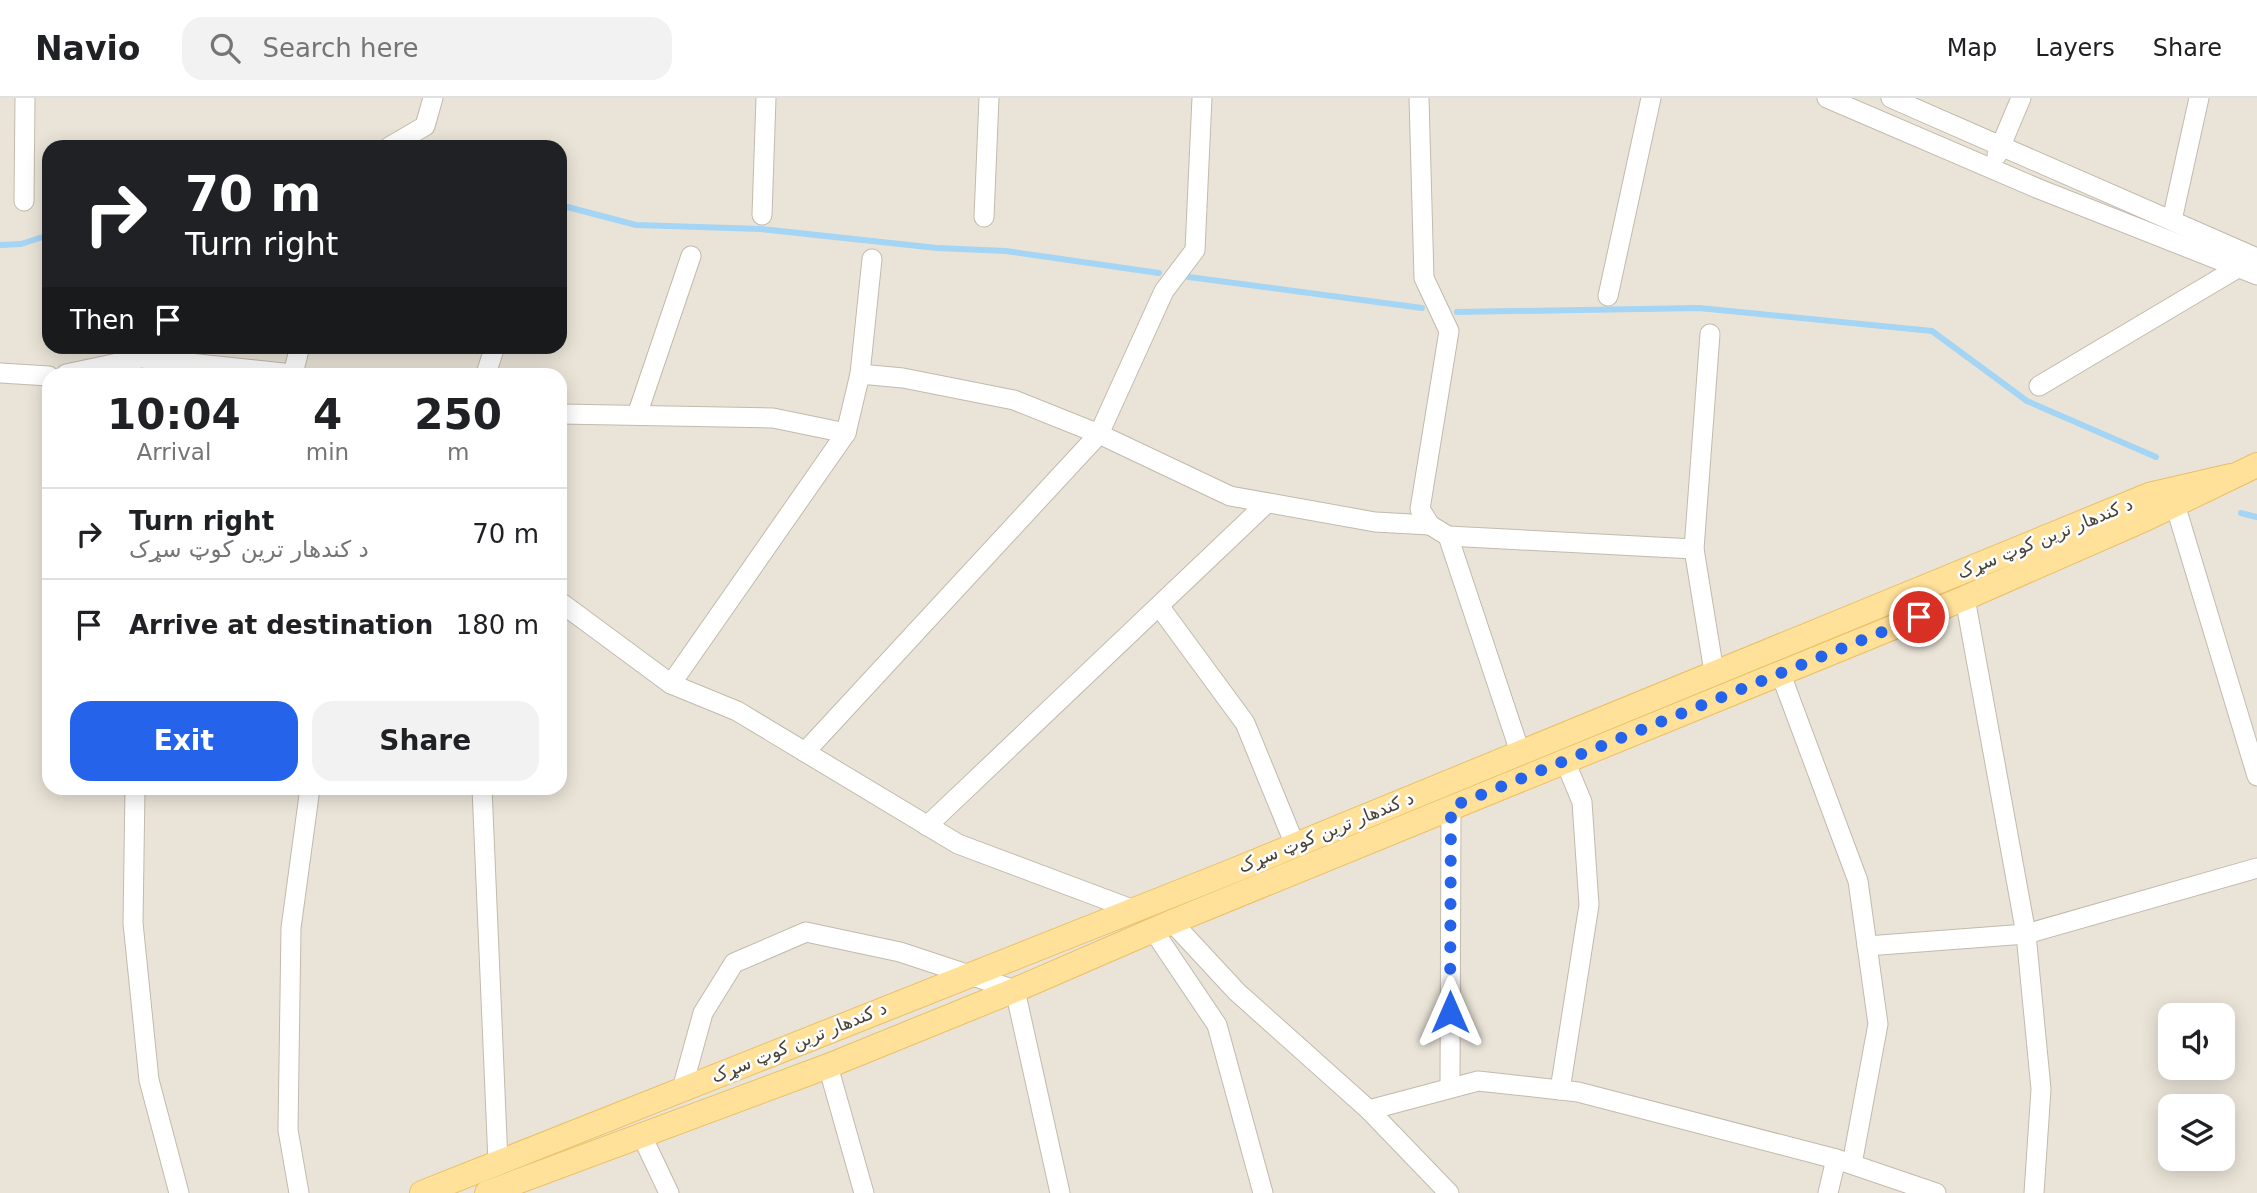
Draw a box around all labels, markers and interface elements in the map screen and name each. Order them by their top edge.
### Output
search box [182,17,672,80]
text: Navio [35,29,140,68]
icon: search [206,29,244,67]
text: Search here [262,33,419,63]
text: Map [1947,34,1997,62]
text: Layers [2035,34,2115,62]
text: Share [2153,34,2222,62]
text: 70 m [185,166,321,223]
icon: right [70,168,161,259]
text: Turn right [185,225,338,263]
icon: arrive [149,301,187,339]
text: Then [70,305,135,335]
text: 10:04 [107,390,241,439]
text: 4 [313,390,342,439]
text: 250 [414,390,502,439]
text: Arrival [137,439,211,465]
text: min [306,439,349,465]
text: m [447,439,469,465]
street label: د کندهار ترين کوټ سړک [1954,493,2136,583]
text: Turn right [129,506,274,536]
icon: right [70,515,108,553]
text: 70 m [472,519,539,549]
text: د کندهار ترين کوټ سړک [129,536,369,562]
pin [1889,587,1949,647]
icon: arrive [1900,598,1938,636]
icon: arrive [70,606,108,644]
text: Arrive at destination [129,610,433,640]
text: 180 m [456,610,539,640]
button: Exit [70,701,298,781]
button: Share [312,701,539,781]
street label: د کندهار ترين کوټ سړک [1235,787,1417,877]
position arrow [1413,975,1487,1049]
street label: د کندهار ترين کوټ سړک [708,997,890,1087]
map controls [2158,1003,2235,1171]
button: sound [2158,1003,2235,1080]
button: layers [2158,1094,2235,1171]

